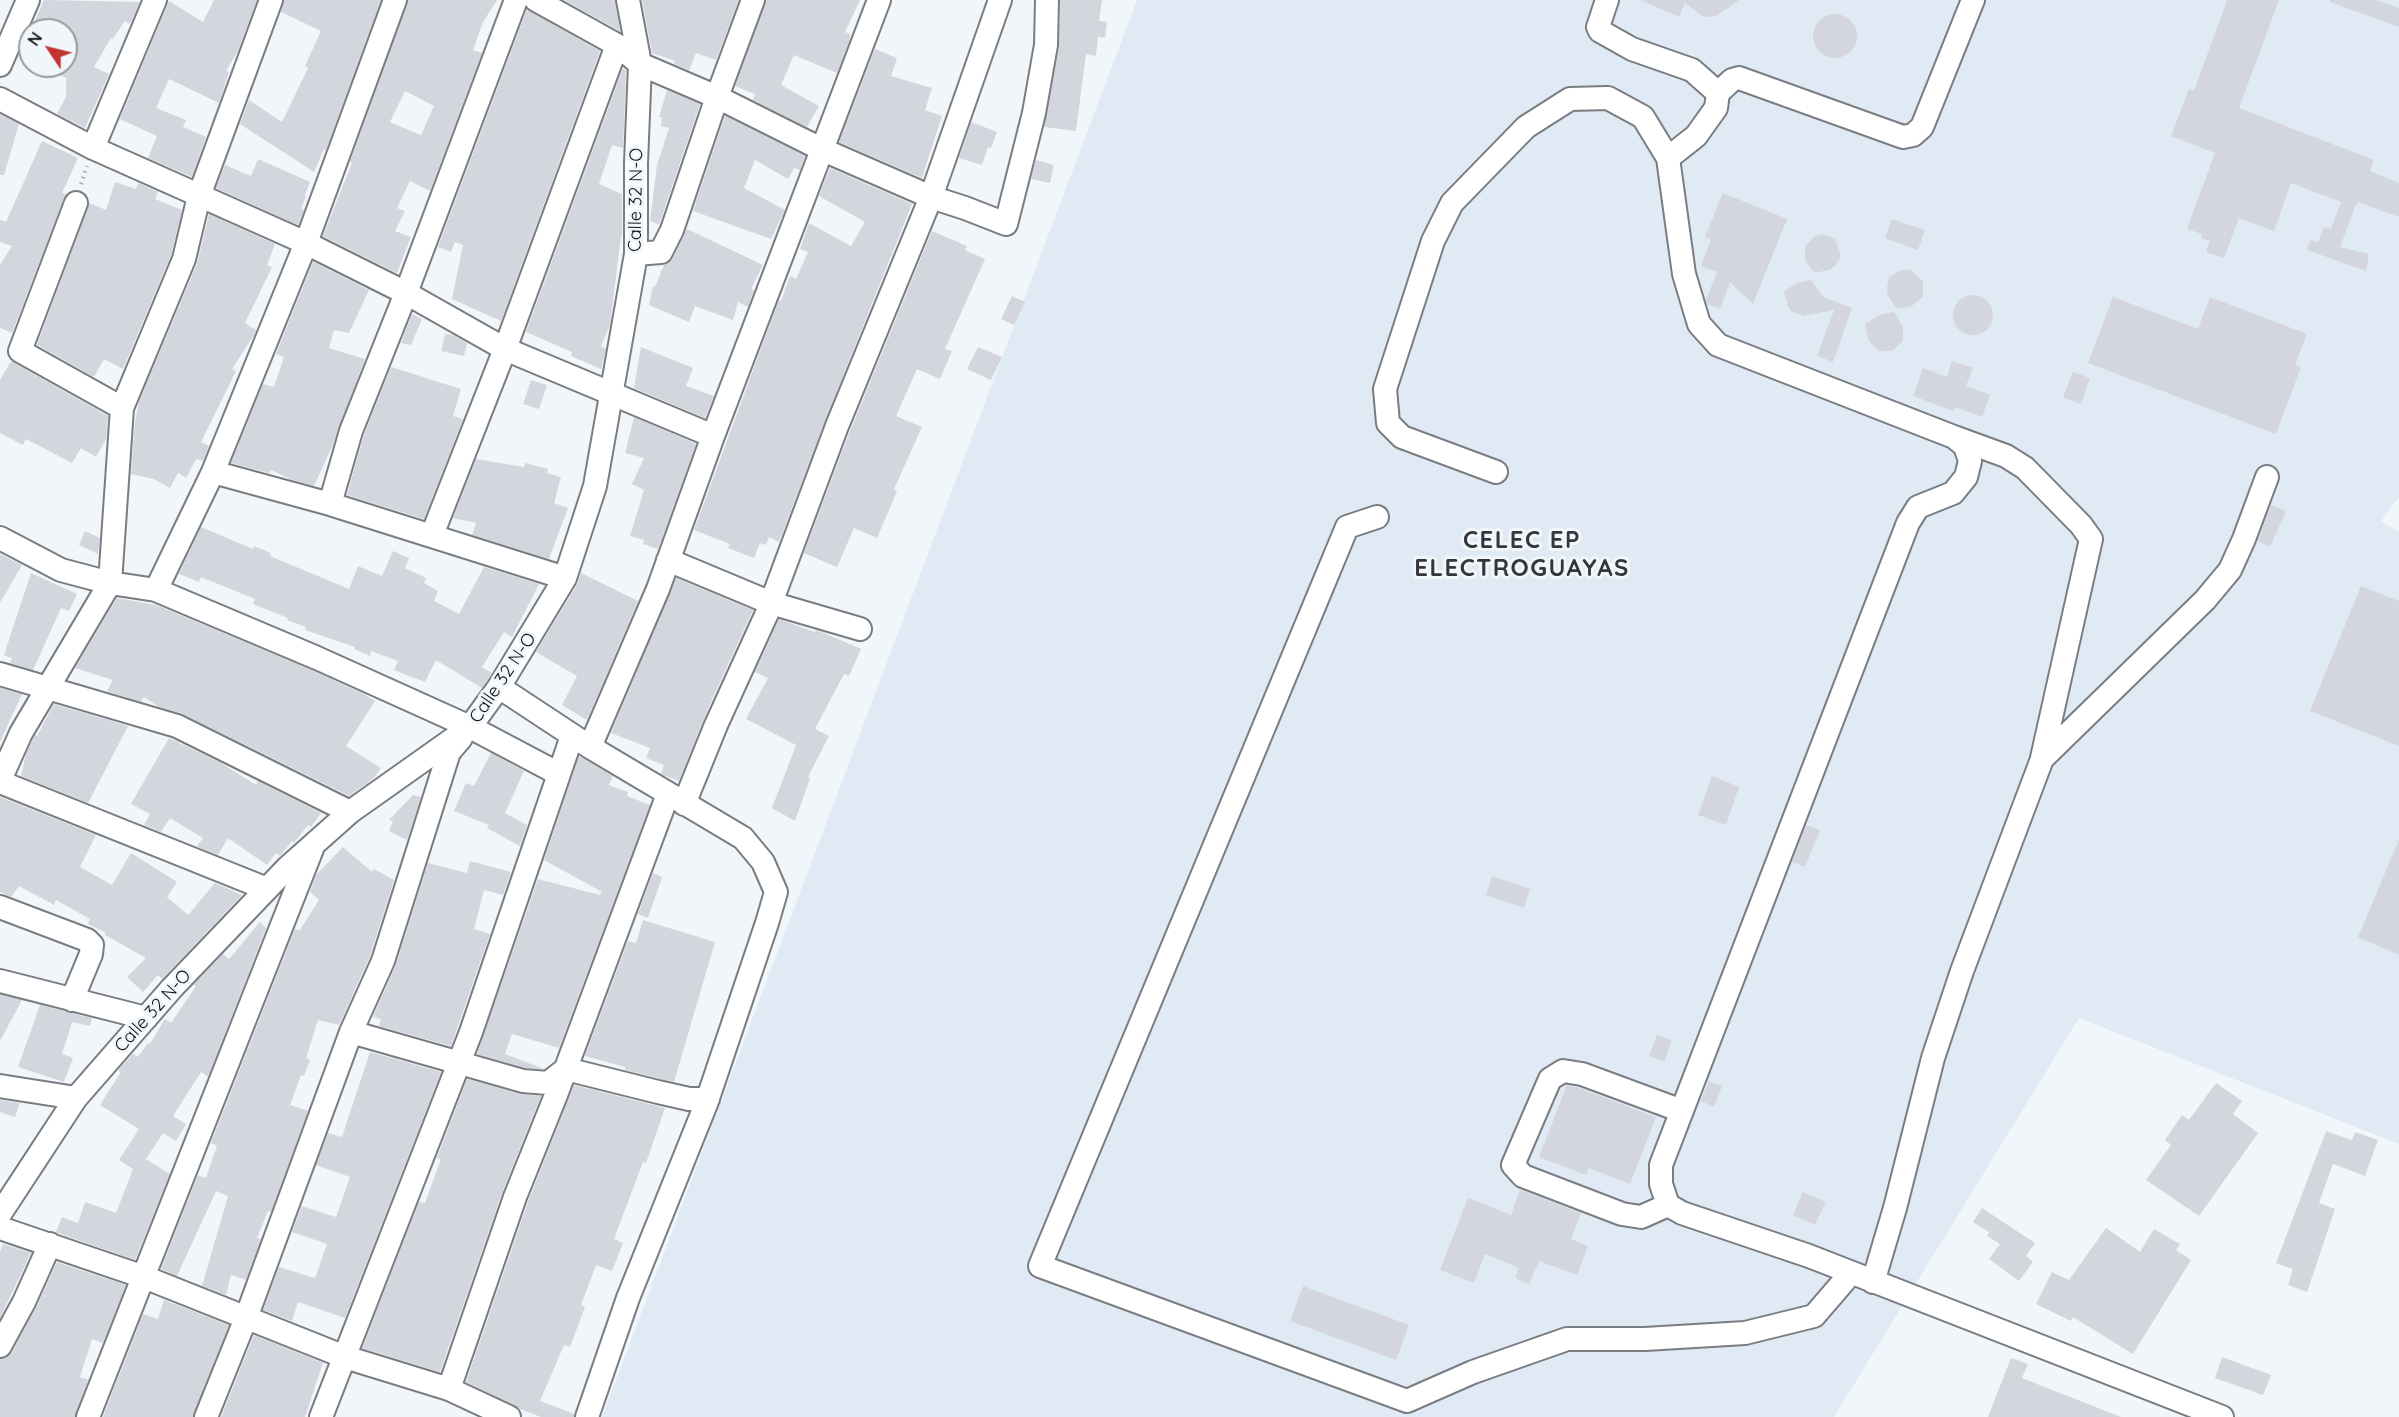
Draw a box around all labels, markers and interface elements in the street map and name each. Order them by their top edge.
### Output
north arrow [18,18,78,78]
text: N [23,28,46,49]
street label: Calle 32 N-O [624,148,648,252]
district label: CELEC EP ELECTROGUAYAS [1414,527,1630,583]
street label: Calle 32 N-O [465,629,541,727]
street label: Calle 32 N-O [110,965,196,1057]

